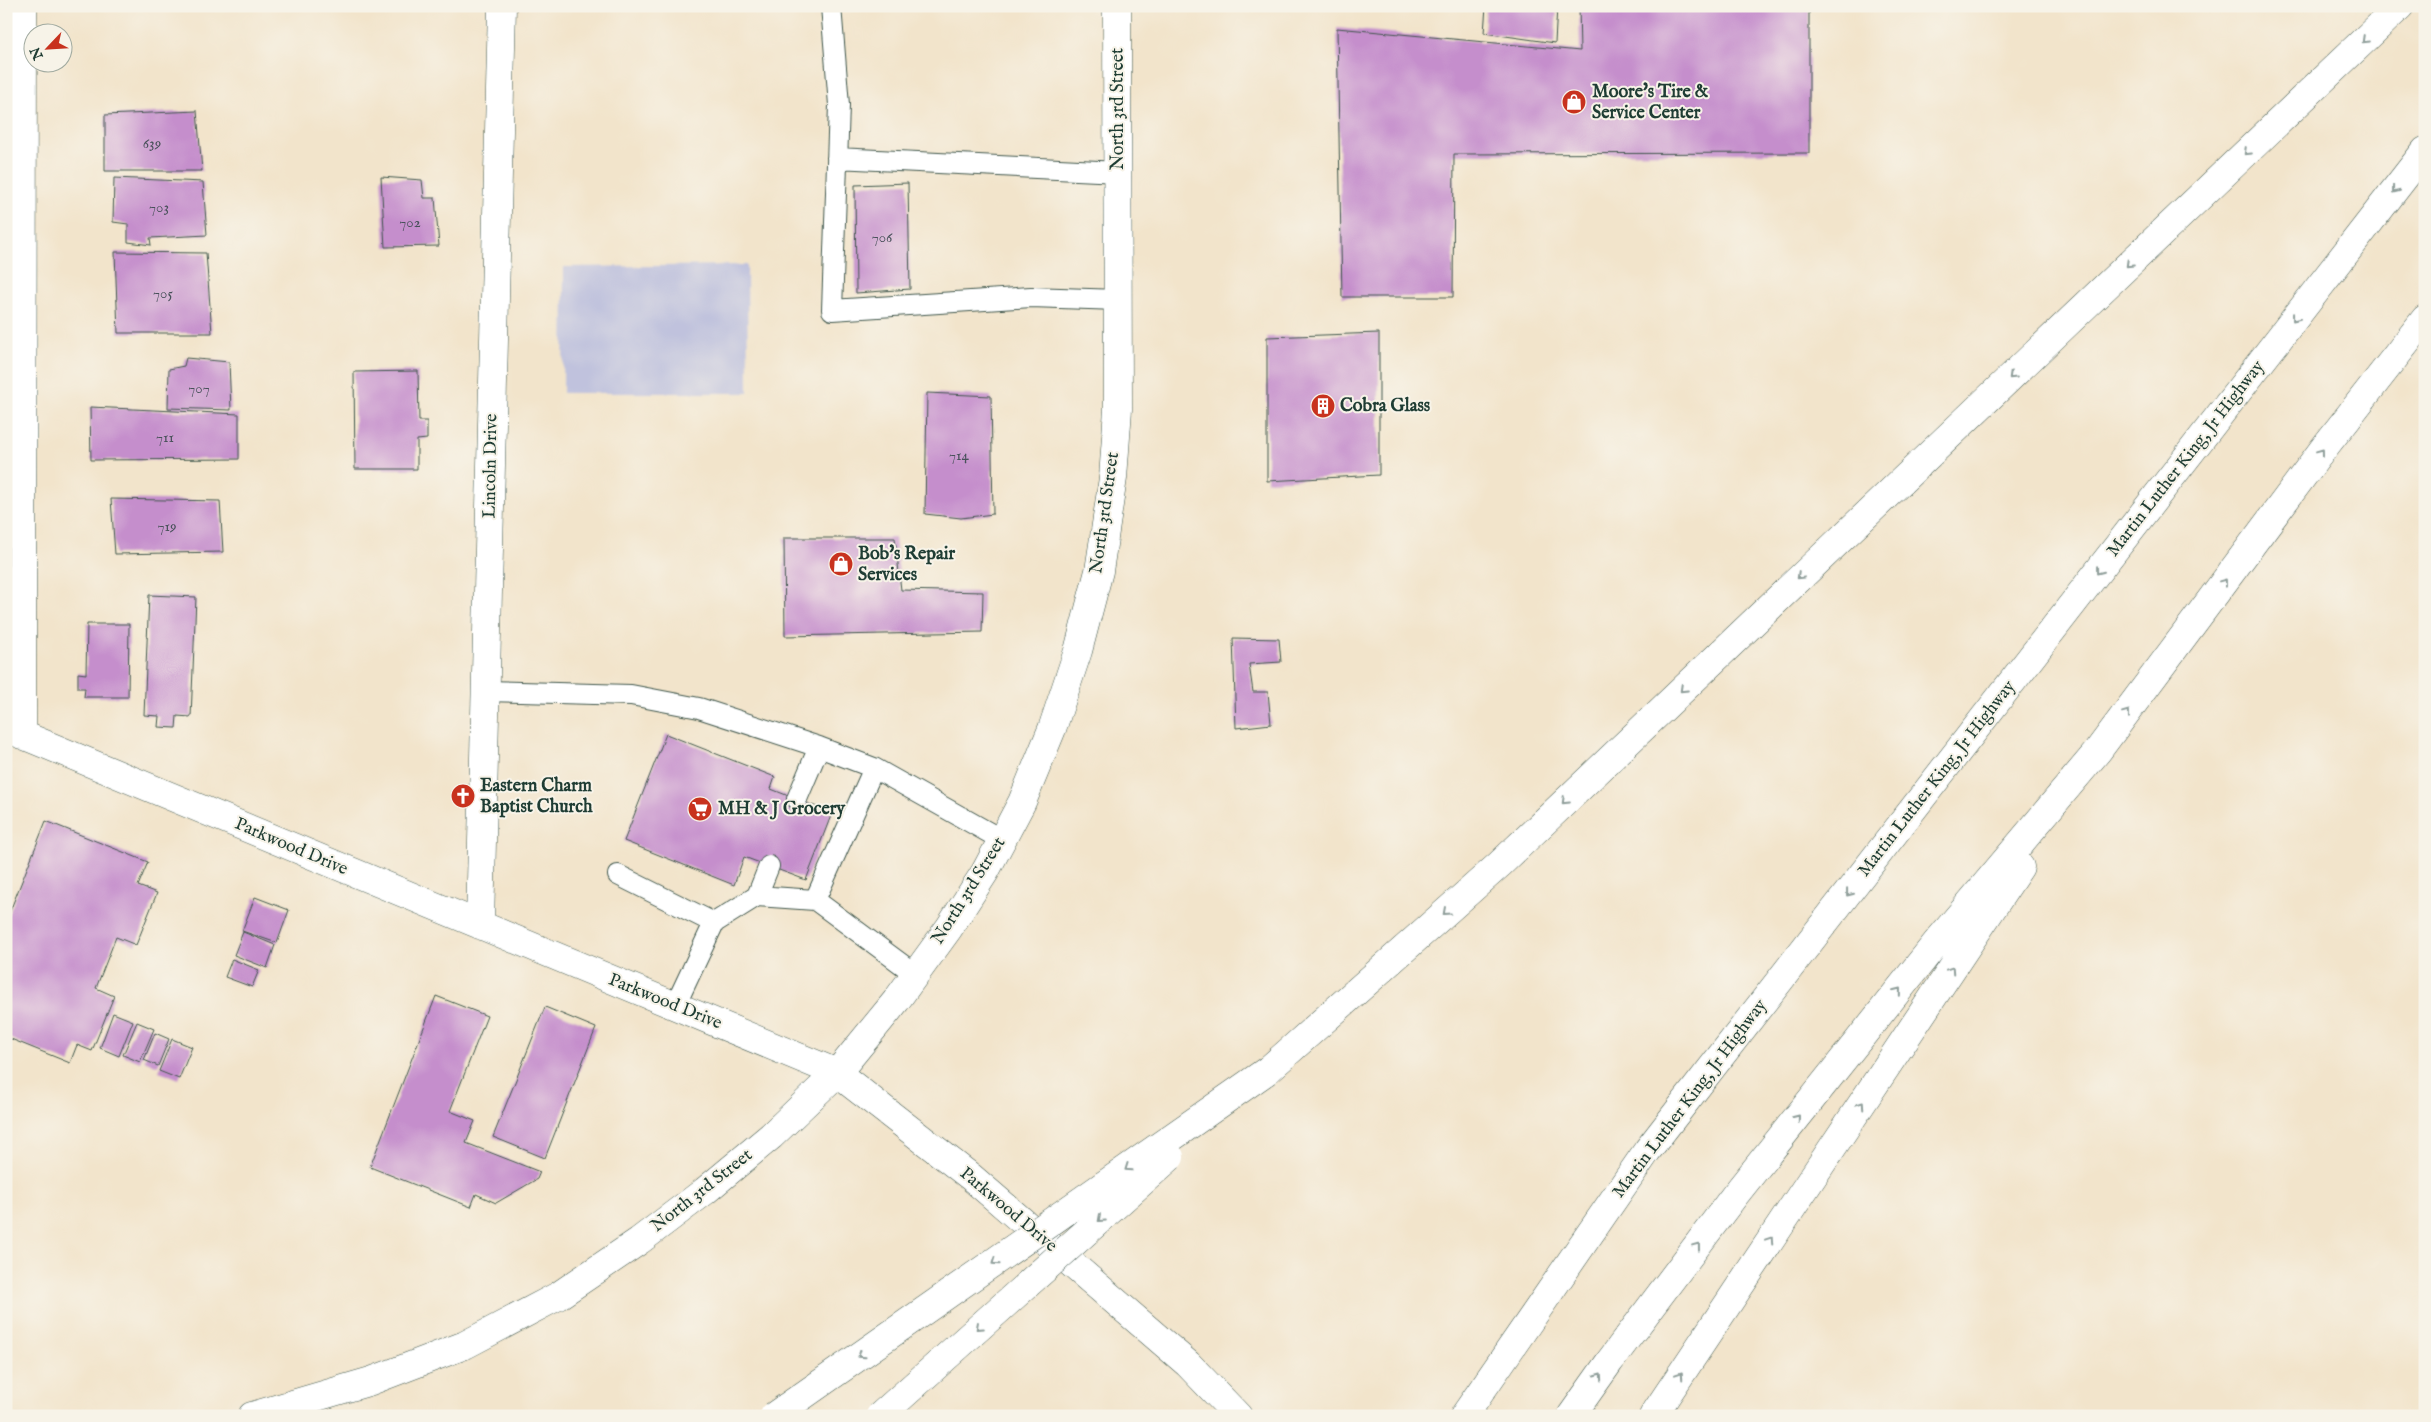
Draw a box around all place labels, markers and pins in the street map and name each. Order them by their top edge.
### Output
place label: Moore's Tire & Service Center [1592,81,1709,125]
shop icon: Moore's Tire & Service Center [1561,89,1587,115]
building icon: Cobra Glass [1310,393,1336,419]
place label: Cobra Glass [1340,395,1431,418]
place label: Bob's Repair Services [858,543,956,587]
shop icon: Bob's Repair Services [828,551,854,577]
place label: Eastern Charm Baptist Church [480,775,593,819]
church icon: Eastern Charm Baptist Church [450,783,476,809]
supermarket icon: MH & J Grocery [687,796,713,822]
place label: MH & J Grocery [718,798,846,821]

